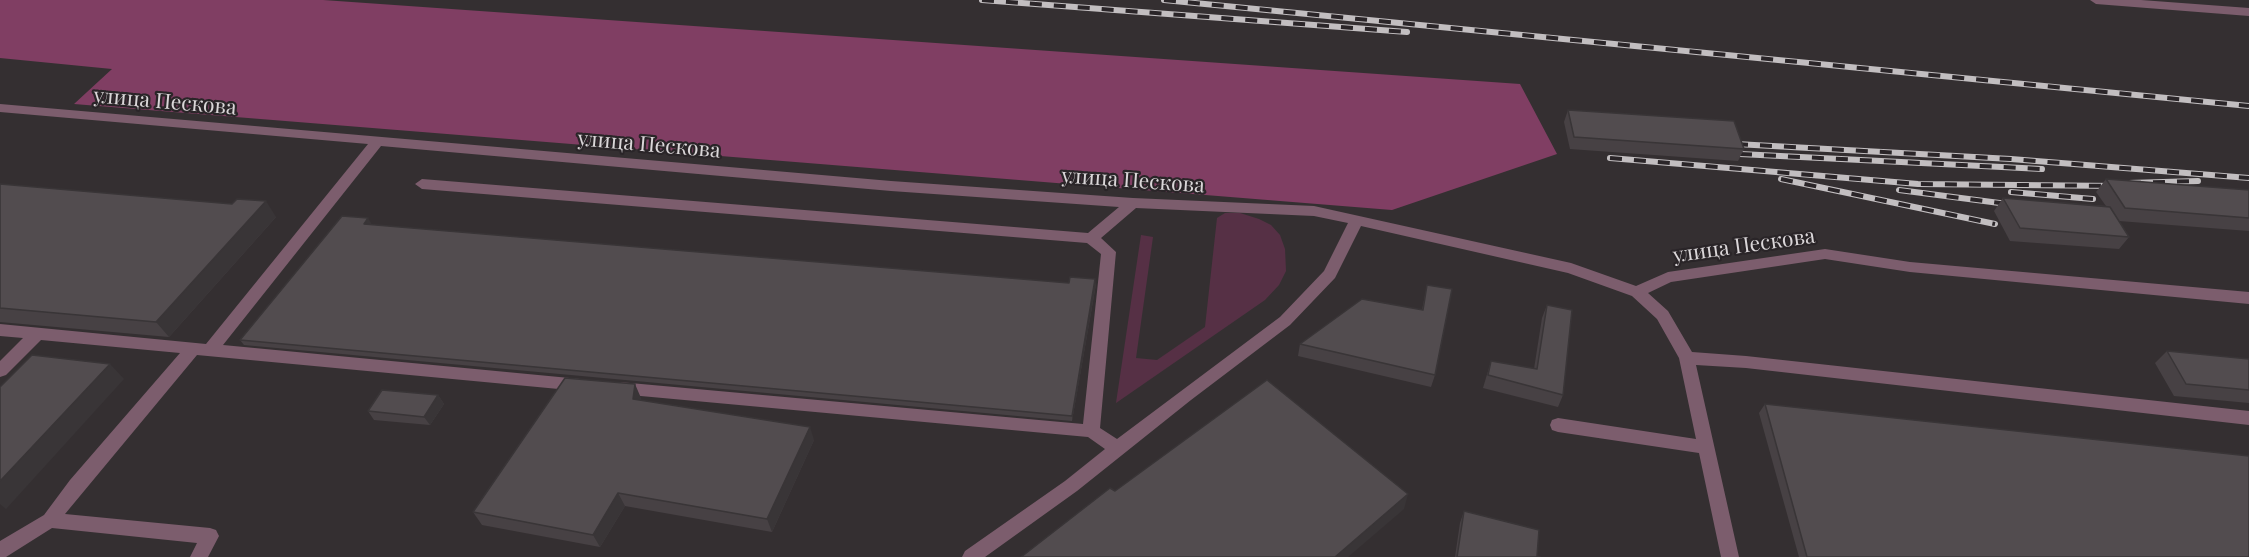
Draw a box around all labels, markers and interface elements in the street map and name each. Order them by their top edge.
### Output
street label: улица Пескова [92,83,238,121]
street label: улица Пескова [576,126,722,164]
street label: улица Пескова [1061,163,1205,199]
street label: улица Пескова [1671,224,1817,268]

